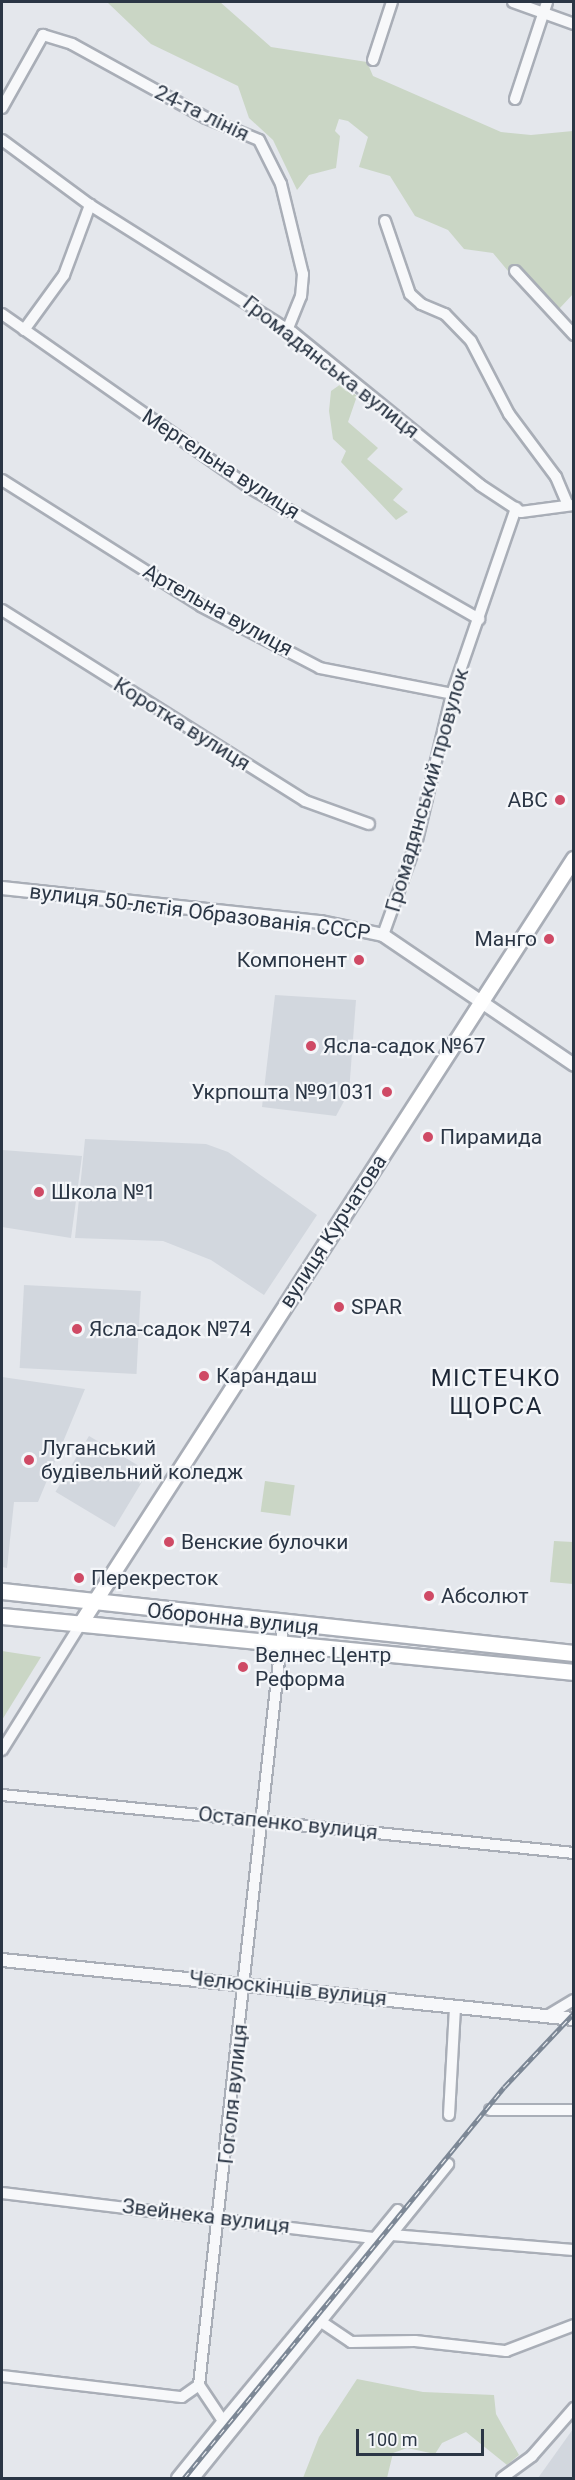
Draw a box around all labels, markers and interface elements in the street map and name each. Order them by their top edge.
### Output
street label: 24-та лінія [151,79,253,147]
street label: Громадянська вулиця [238,290,424,444]
street label: Мергельна вулиця [137,404,305,524]
street label: Артельна вулиця [139,558,297,662]
street label: Громадянський провулок [380,665,474,915]
street label: Коротка вулиця [109,672,255,776]
place label: ABC [508,787,548,813]
marker: ABC [553,793,567,807]
street label: вулиця 50-лєтія Образованія СССР [28,879,372,945]
place label: Манго [475,926,537,952]
marker: Манго [542,932,556,946]
place label: Компонент [237,947,347,973]
marker: Компонент [352,953,366,967]
place label: Ясла-садок №67 [323,1033,486,1059]
marker: Ясла-садок №67 [304,1039,318,1053]
place label: Укрпошта №91031 [191,1079,375,1105]
marker: Укрпошта №91031 [380,1085,394,1099]
place label: Пирамида [440,1124,542,1150]
marker: Пирамида [421,1130,435,1144]
street label: вулиця Курчатова [274,1150,392,1312]
place label: Школа №1 [51,1179,156,1205]
marker: Школа №1 [32,1185,46,1199]
place label: SPAR [351,1294,402,1320]
marker: SPAR [332,1300,346,1314]
place label: Ясла-садок №74 [89,1316,252,1342]
marker: Ясла-садок №74 [70,1322,84,1336]
place label: Карандаш [216,1363,317,1389]
district label: МІСТЕЧКО ЩОРСА [431,1365,561,1421]
marker: Карандаш [197,1369,211,1383]
place label: Луганський будівельний коледж [41,1435,243,1485]
marker: Луганський будівельний коледж [22,1453,36,1467]
place label: Венские булочки [181,1529,348,1555]
marker: Венские булочки [162,1535,176,1549]
place label: Перекресток [91,1565,218,1591]
marker: Перекресток [72,1571,86,1585]
place label: Абсолют [441,1583,529,1609]
marker: Абсолют [422,1589,436,1603]
street label: Оборонна вулиця [146,1597,320,1641]
place label: Велнес Центр Реформа [255,1642,391,1692]
marker: Велнес Центр Реформа [236,1660,250,1674]
street label: Остапенко вулиця [197,1801,379,1845]
street label: Челюскінців вулиця [188,1965,388,2011]
street label: Гоголя вулиця [213,2023,253,2165]
street label: Звейнека вулиця [121,2193,291,2239]
scale bar [359,2417,486,2455]
text: 100 m [367,2429,418,2450]

